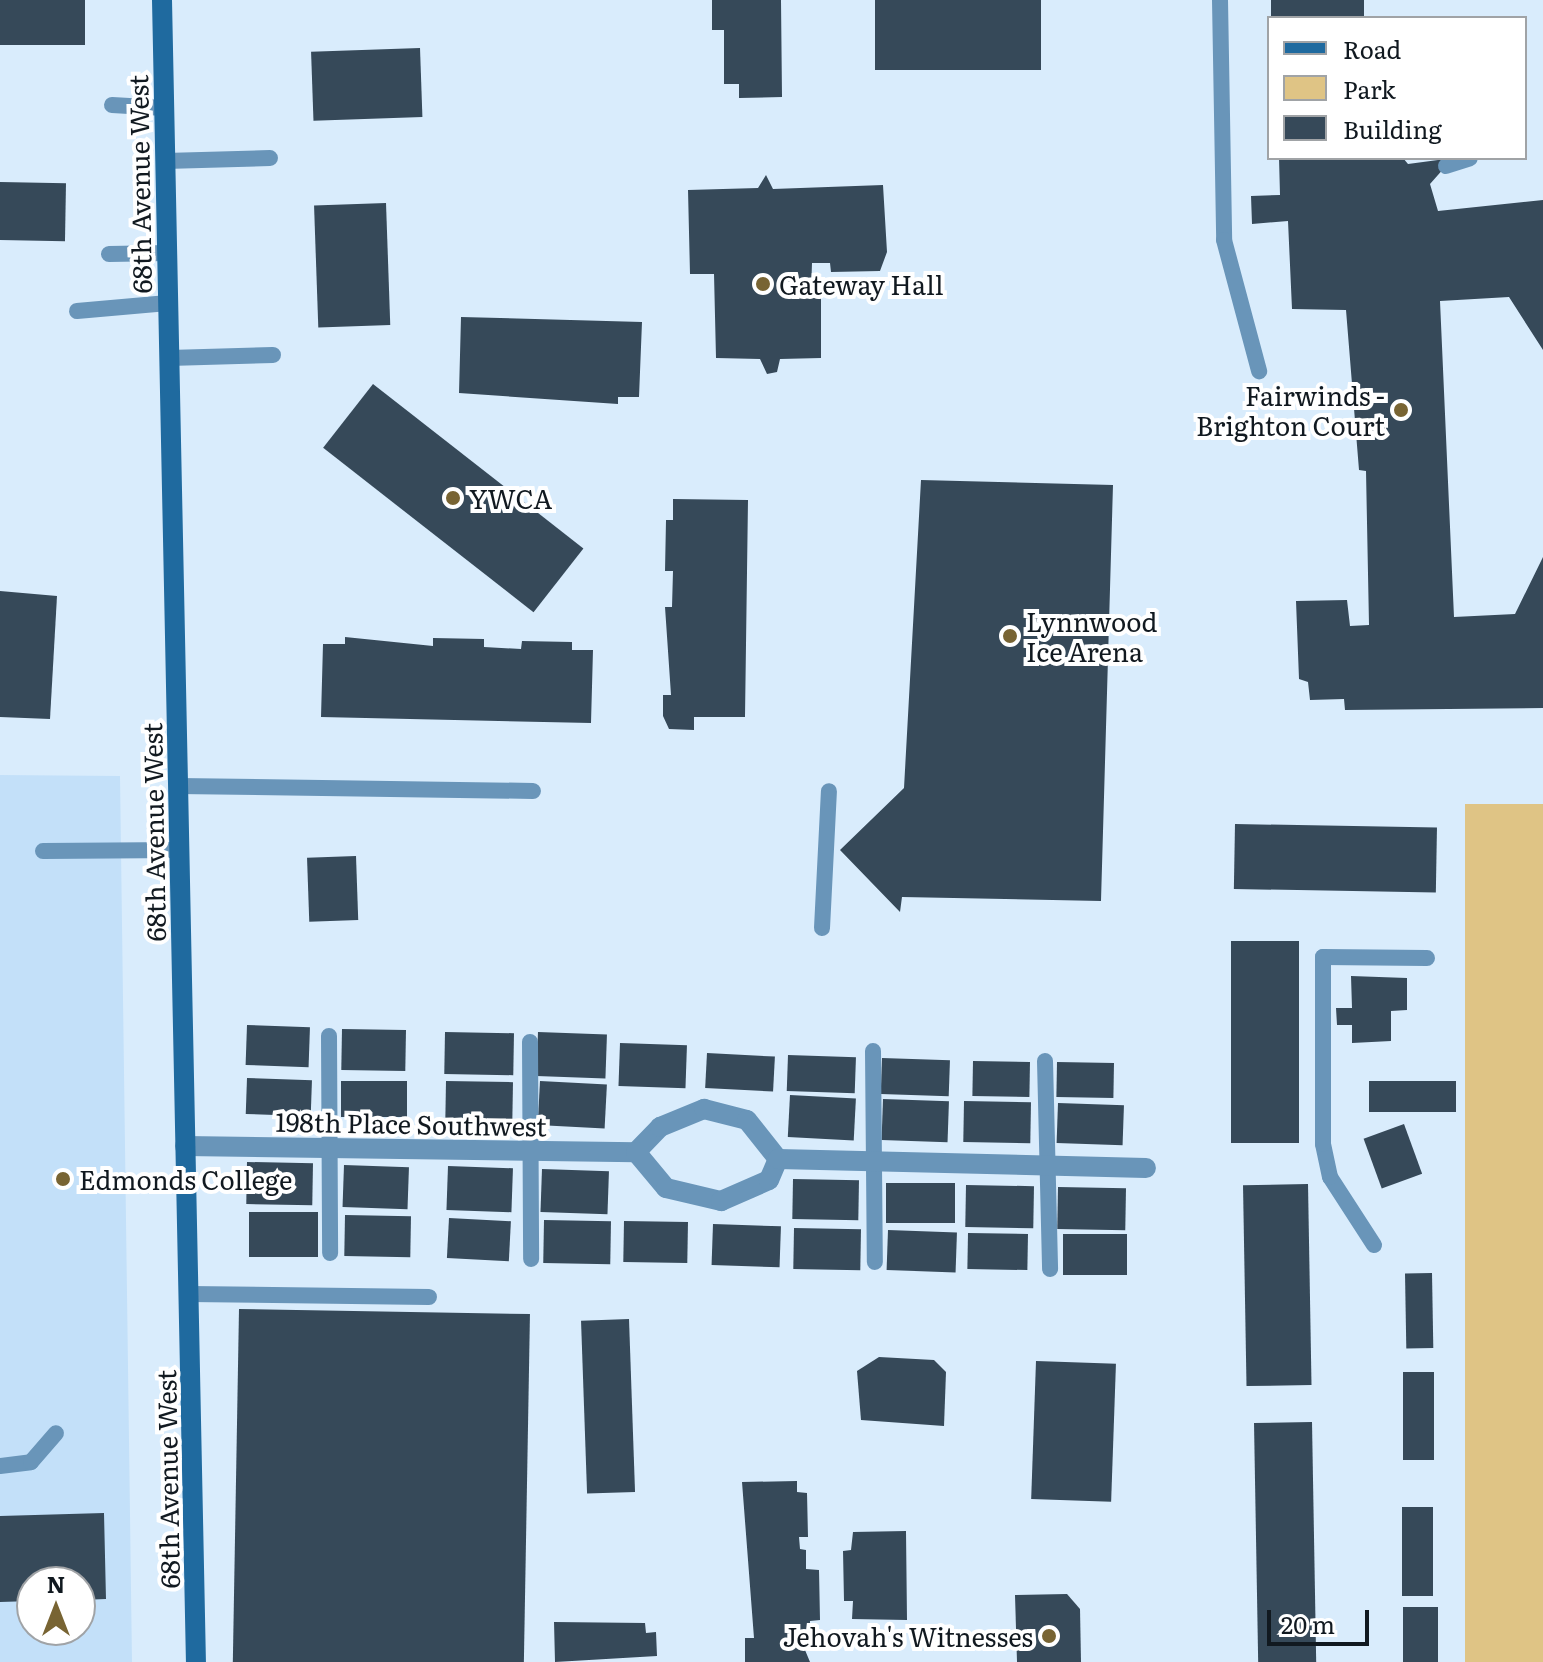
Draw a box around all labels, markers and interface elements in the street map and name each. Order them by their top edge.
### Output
legend [1267,16,1527,160]
text: Road [1343,31,1401,66]
text: Park [1343,71,1396,106]
street label: 68th Avenue West [121,74,157,294]
text: Building [1343,111,1442,146]
place label: Gateway Hall [779,268,943,300]
marker: Gateway Hall [754,275,772,293]
place label: Fairwinds - Brighton Court [1196,379,1385,440]
marker: Fairwinds - Brighton Court [1392,401,1410,419]
place label: YWCA [469,482,552,514]
marker: YWCA [444,489,462,507]
place label: Lynnwood Ice Arena [1026,605,1157,666]
marker: Lynnwood Ice Arena [1001,627,1019,645]
street label: 68th Avenue West [135,722,171,942]
street label: 198th Place Southwest [275,1105,547,1141]
place label: Edmonds College [79,1163,292,1195]
marker: Edmonds College [54,1170,72,1188]
street label: 68th Avenue West [149,1369,185,1589]
north arrow [16,1566,96,1646]
text: N [47,1567,65,1600]
scale bar [1271,1594,1373,1644]
text: 20 m [1281,1606,1335,1641]
place label: Jehovah's Witnesses [783,1620,1033,1652]
marker: Jehovah's Witnesses [1040,1627,1058,1645]

